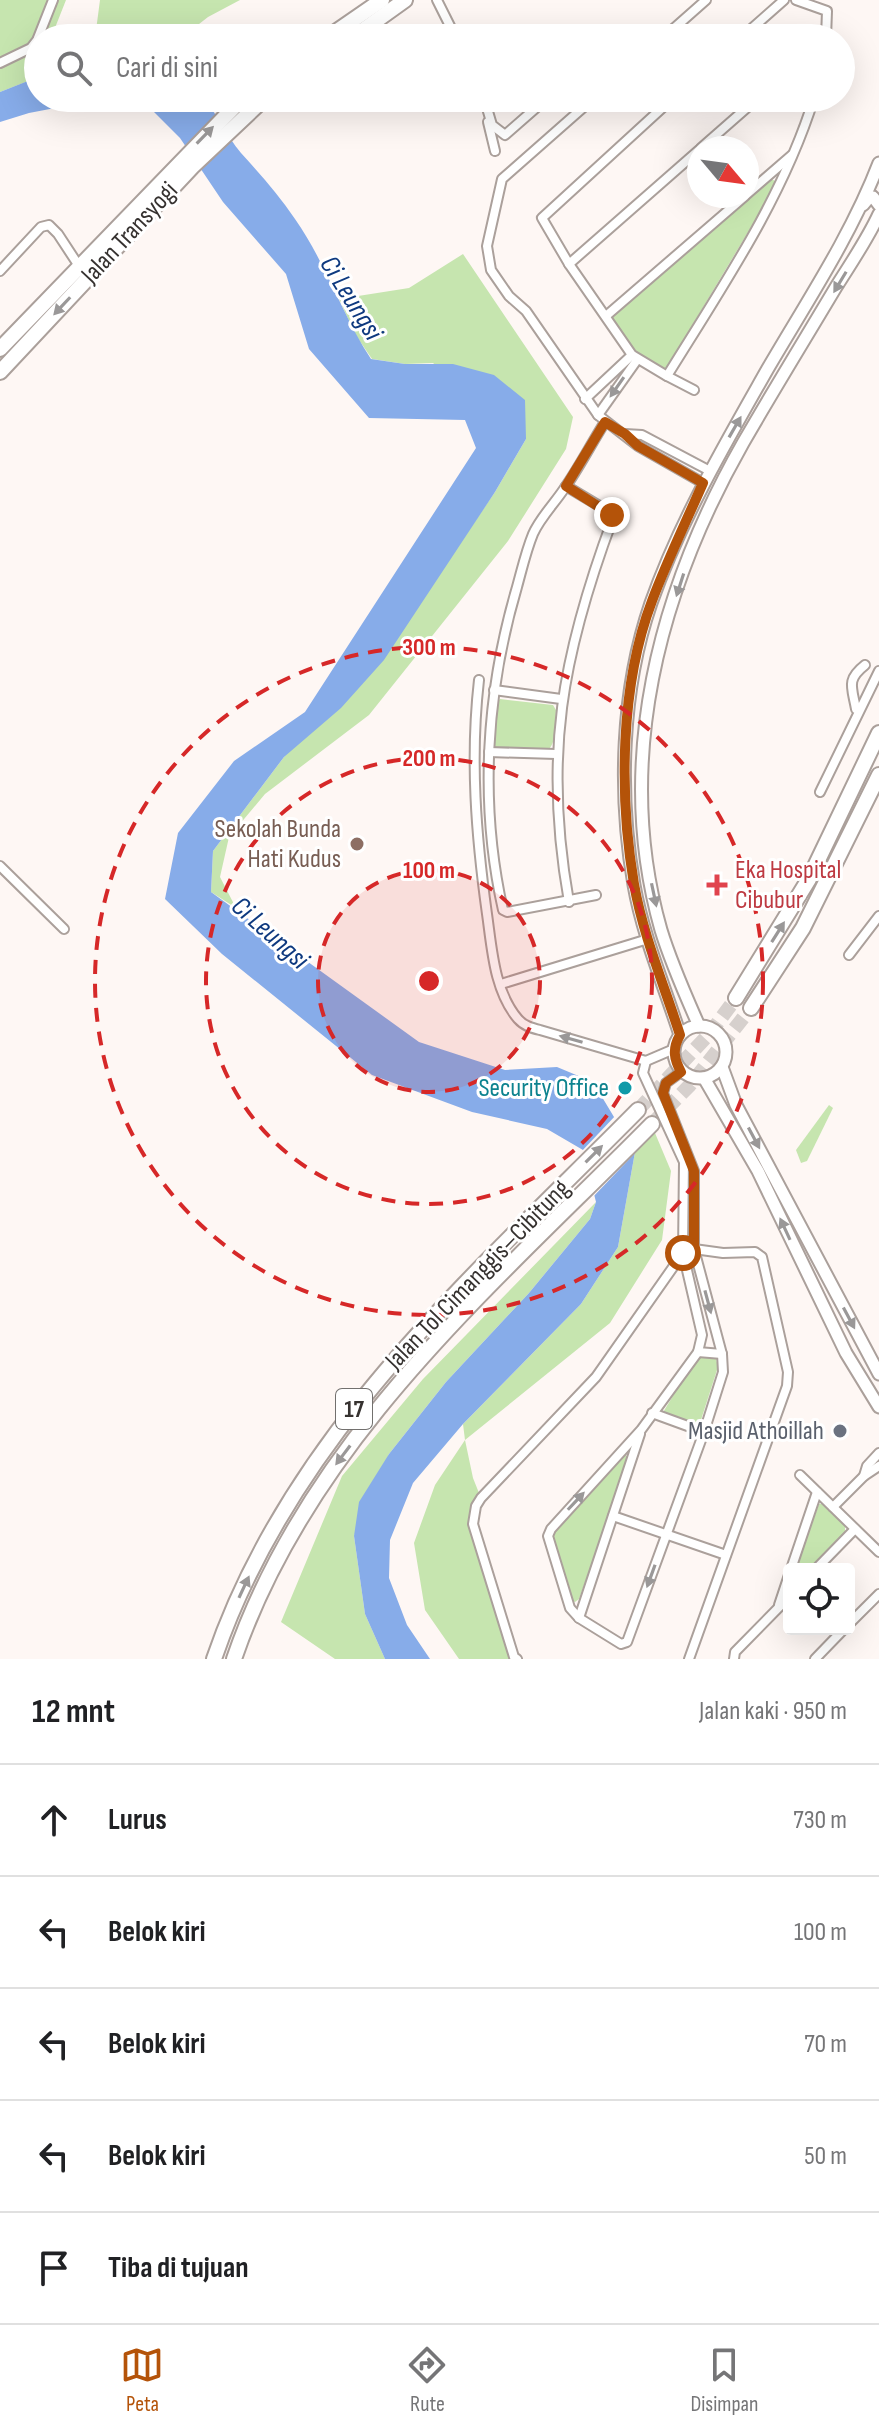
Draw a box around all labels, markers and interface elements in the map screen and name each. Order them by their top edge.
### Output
search box [24,24,855,112]
icon: search [52,46,96,90]
text: Cari di sini [116,50,218,86]
one-way arrow [196,126,214,145]
north arrow [687,136,759,208]
street label: Jalan Transyogi [75,176,185,291]
water label: Ci Leungsi [312,250,390,347]
one-way arrow [833,271,847,293]
one-way arrow [54,296,72,315]
one-way arrow [610,377,625,398]
one-way arrow [728,415,742,438]
route end [594,497,630,533]
one-way arrow [673,573,685,597]
text: 300 m [402,633,456,662]
text: 200 m [402,744,456,773]
place label: Sekolah Bunda Hati Kudus [215,814,341,875]
marker: Sekolah Bunda Hati Kudus [348,835,366,853]
place label: Eka Hospital Cibubur [735,855,841,916]
text: 100 m [403,856,455,885]
marker: Eka Hospital Cibubur [706,874,728,896]
one-way arrow [648,883,661,908]
water label: Ci Leungsi [224,890,316,977]
one-way arrow [770,922,785,943]
centre of rings [415,967,443,995]
one-way arrow [559,1032,583,1045]
place label: Security Office [478,1073,609,1104]
marker: Security Office [616,1079,634,1097]
one-way arrow [747,1127,760,1150]
one-way arrow [585,1145,603,1164]
street label: Jalan Tol Cimanggis–Cibitung [379,1174,577,1377]
one-way arrow [778,1217,792,1240]
route start [665,1235,701,1271]
one-way arrow [703,1290,715,1315]
one-way arrow [842,1306,856,1329]
road number: 17 [336,1389,372,1429]
place label: Masjid Athoillah [688,1416,824,1447]
marker: Masjid Athoillah [831,1422,849,1440]
one-way arrow [336,1444,352,1465]
one-way arrow [566,1492,584,1511]
map controls [783,1563,855,1635]
button: locate [783,1563,855,1635]
one-way arrow [645,1564,657,1588]
one-way arrow [237,1575,251,1599]
text: 12 mnt [32,1691,115,1732]
text: Jalan kaki · 950 m [699,1696,847,1727]
icon: ahead [32,1798,76,1842]
text: Lurus [108,1802,167,1838]
text: 730 m [793,1805,847,1836]
icon: left [32,1910,76,1954]
text: Belok kiri [108,1914,206,1950]
text: 100 m [794,1917,847,1948]
icon: left [32,2022,76,2066]
text: Belok kiri [108,2026,206,2062]
text: 70 m [804,2029,847,2060]
icon: left [32,2134,76,2178]
text: Belok kiri [108,2138,206,2174]
text: 50 m [804,2141,847,2172]
icon: arrive [32,2246,76,2290]
text: Tiba di tujuan [108,2250,249,2286]
tab: Peta [120,2343,164,2418]
tab: Rute [405,2343,449,2418]
tab: Disimpan [690,2343,758,2418]

